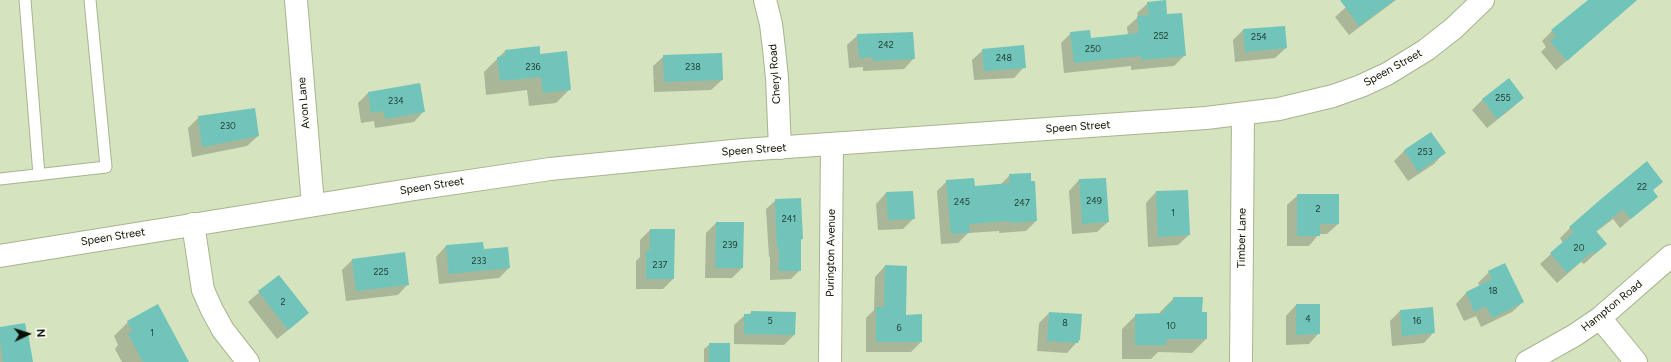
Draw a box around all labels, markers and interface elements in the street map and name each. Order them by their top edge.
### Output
house number: 252 [1153,31,1169,41]
house number: 254 [1251,32,1267,42]
house number: 242 [878,40,894,50]
street label: Cheryl Road [766,44,784,104]
house number: 250 [1085,44,1101,54]
street label: Speen Street [1361,46,1425,90]
house number: 248 [996,53,1012,63]
house number: 236 [525,62,541,72]
house number: 238 [685,62,701,72]
street label: Avon Lane [295,77,313,129]
house number: 255 [1495,93,1511,103]
house number: 234 [388,96,404,106]
street label: Speen Street [1045,118,1111,136]
house number: 230 [220,121,236,131]
street label: Speen Street [721,141,787,159]
house number: 253 [1417,147,1433,157]
street label: Speen Street [399,174,465,198]
house number: 22 [1637,182,1647,192]
house number: 249 [1086,196,1102,206]
house number: 245 [954,197,970,207]
house number: 247 [1014,198,1030,208]
house number: 2 [1315,204,1321,214]
house number: 1 [1171,208,1175,218]
street label: Timber Lane [1235,208,1249,268]
street label: Purington Avenue [824,209,838,297]
house number: 241 [782,214,796,224]
street label: Speen Street [80,225,146,249]
house number: 239 [722,240,738,250]
house number: 20 [1574,243,1584,253]
house number: 233 [472,256,486,266]
house number: 237 [653,260,667,270]
house number: 225 [373,267,389,277]
street label: Hampton Road [1579,277,1645,335]
house number: 18 [1488,286,1498,296]
house number: 2 [280,297,286,307]
north arrow [8,314,48,354]
house number: 4 [1305,314,1311,324]
house number: 5 [767,316,773,326]
house number: 16 [1413,316,1421,326]
house number: 8 [1062,318,1068,328]
house number: 10 [1166,321,1176,331]
house number: 6 [896,323,902,333]
text: N [34,328,47,338]
house number: 1 [150,328,154,338]

